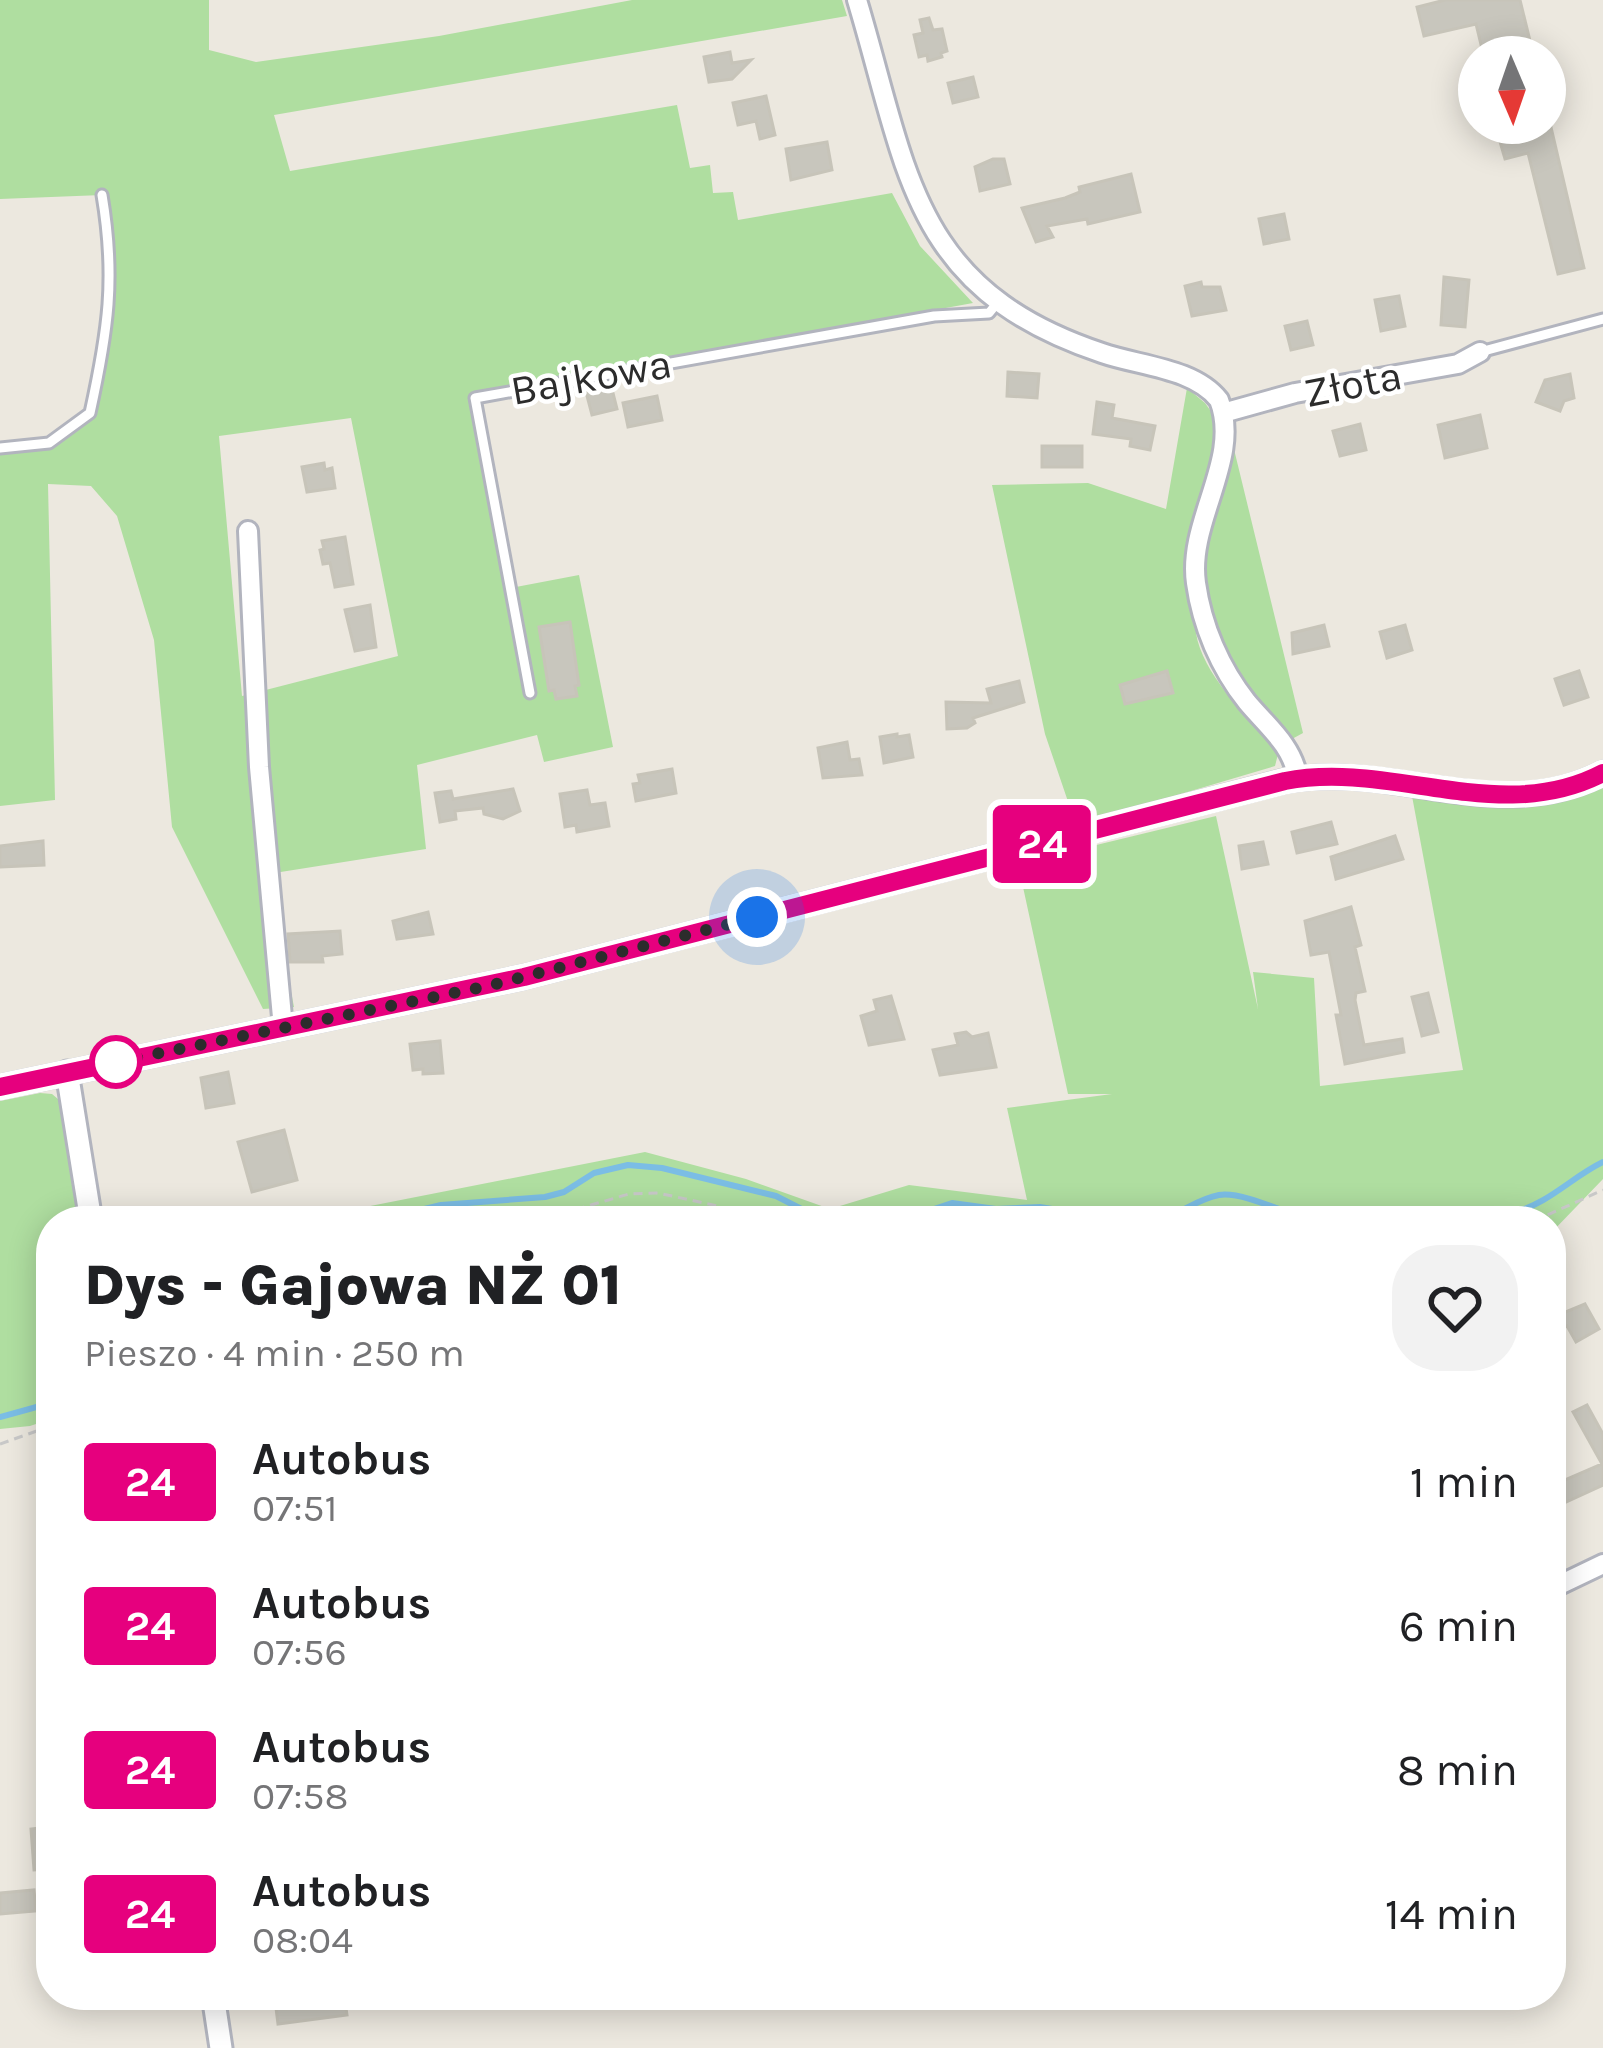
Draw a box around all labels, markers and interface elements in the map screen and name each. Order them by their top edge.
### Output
north arrow [1458,36,1566,144]
map controls [1458,36,1566,144]
street label: Bajkowa [507,338,675,416]
street label: Złota [1300,350,1406,418]
line badge: 24 [988,805,1096,883]
text: 24 [1017,819,1067,869]
your location [727,887,787,947]
unlabelled marker [91,1037,141,1087]
button: heart [1392,1245,1518,1371]
text: Dys - Gajowa NŻ 01 [84,1252,622,1318]
text: Pieszo · 4 min · 250 m [84,1330,465,1376]
text: Autobus [252,1433,431,1485]
text: 1 min [1410,1456,1518,1508]
text: 24 [125,1457,175,1507]
text: 07:51 [252,1485,337,1531]
text: Autobus [252,1577,431,1629]
text: 6 min [1399,1600,1518,1652]
text: 24 [125,1601,175,1651]
text: 07:56 [252,1629,347,1675]
text: Autobus [252,1721,431,1773]
text: 8 min [1397,1744,1518,1796]
text: 24 [125,1745,175,1795]
text: 07:58 [252,1773,348,1819]
text: Autobus [252,1865,431,1917]
text: 14 min [1385,1888,1518,1940]
text: 24 [125,1889,175,1939]
text: 08:04 [252,1917,353,1963]

